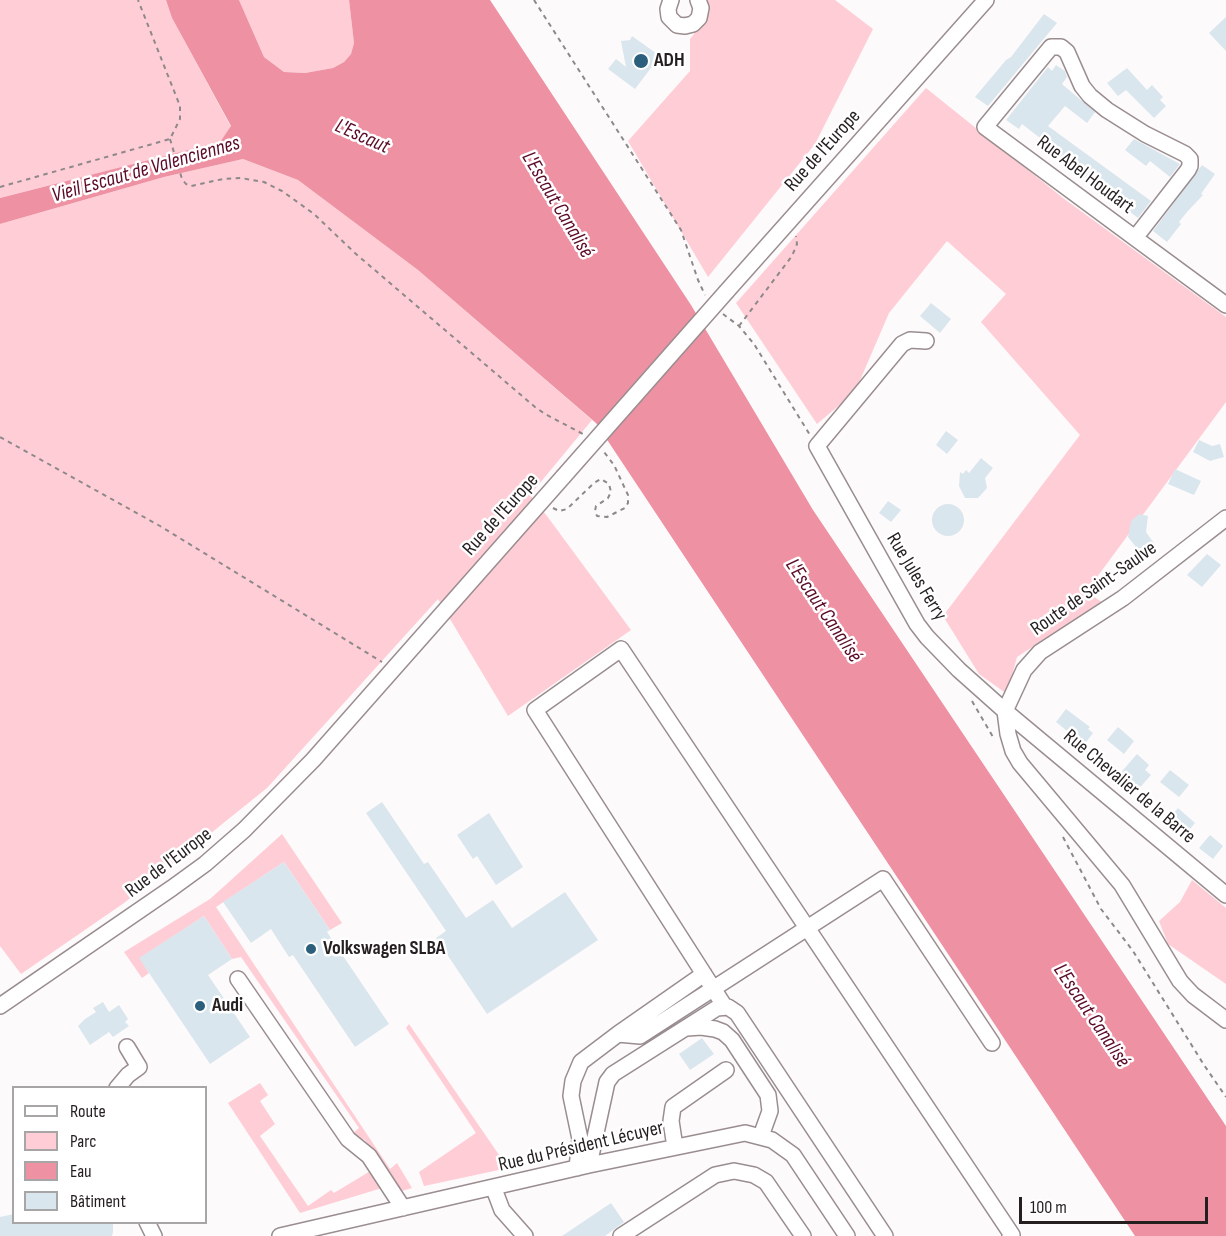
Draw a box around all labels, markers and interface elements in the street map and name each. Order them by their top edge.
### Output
place label: ADH [654,49,685,73]
marker: ADH [632,52,650,70]
street label: Rue de l'Europe [780,105,866,197]
water label: L'Escaut [331,114,393,160]
water label: Vieil Escaut de Valenciennes [49,131,243,209]
street label: Rue Abel Houdart [1032,131,1138,219]
water label: L'Escaut Canalisé [515,147,599,263]
street label: Rue de l'Europe [458,469,544,561]
street label: Rue Jules Ferry [880,529,952,625]
street label: Route de Saint-Saulve [1026,537,1162,641]
water label: L'Escaut Canalisé [779,554,867,668]
street label: Rue Chevalier de la Barre [1058,725,1200,849]
street label: Rue de l'Europe [121,823,217,903]
place label: Volkswagen SLBA [323,937,445,961]
marker: Volkswagen SLBA [304,942,318,956]
water label: L'Escaut Canalisé [1047,959,1135,1073]
place label: Audi [212,994,243,1018]
marker: Audi [193,999,207,1013]
legend [12,1086,207,1224]
text: Route [70,1101,106,1122]
street label: Rue du Président Lécuyer [496,1116,666,1178]
text: Parc [70,1131,96,1152]
text: Eau [70,1161,92,1182]
scale bar [1022,1185,1211,1223]
text: Bâtiment [70,1191,126,1212]
text: 100 m [1030,1197,1067,1218]

